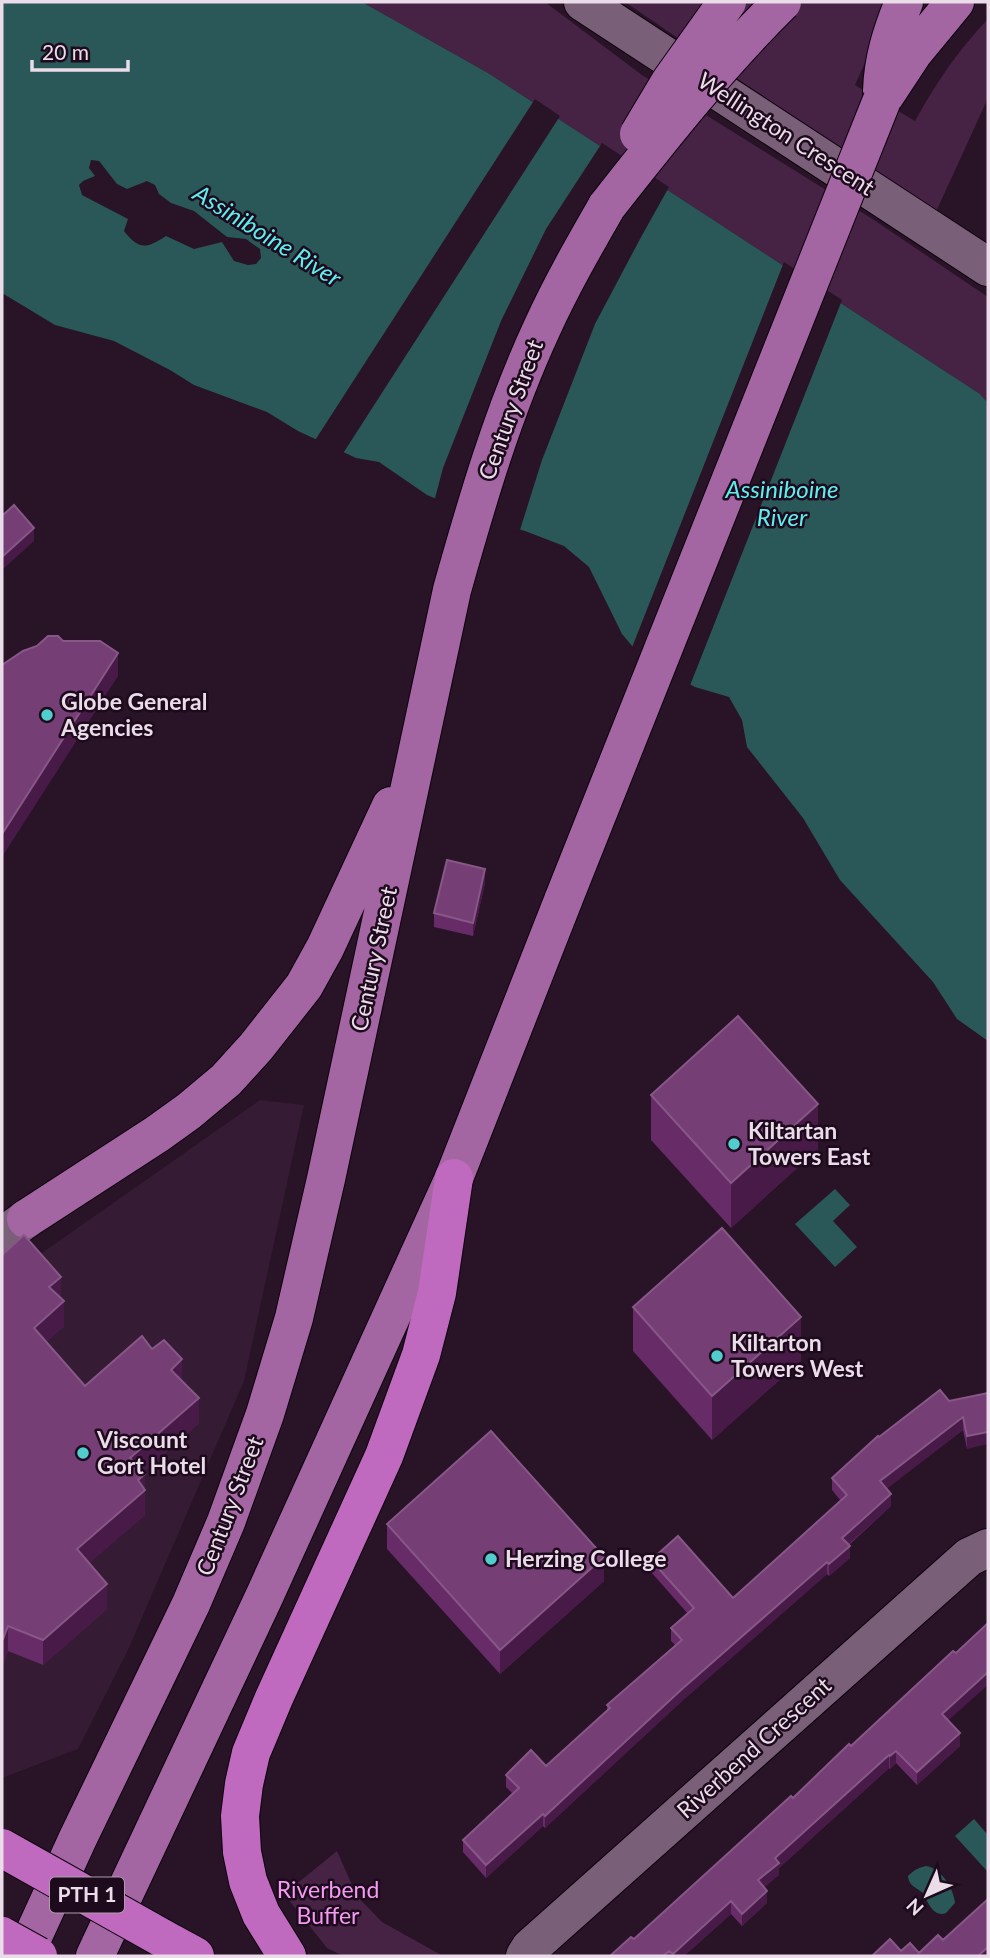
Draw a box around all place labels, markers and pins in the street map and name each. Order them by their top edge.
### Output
place label: Globe General Agencies [60,687,207,741]
marker: Globe General Agencies [39,707,55,723]
place label: Kiltartan Towers East [748,1116,871,1170]
marker: Kiltartan Towers East [726,1136,742,1152]
place label: Kiltarton Towers West [731,1328,864,1382]
marker: Kiltarton Towers West [709,1348,725,1364]
place label: Viscount Gort Hotel [96,1425,206,1479]
marker: Viscount Gort Hotel [75,1445,91,1461]
place label: Herzing College [505,1544,666,1572]
marker: Herzing College [483,1551,499,1567]

